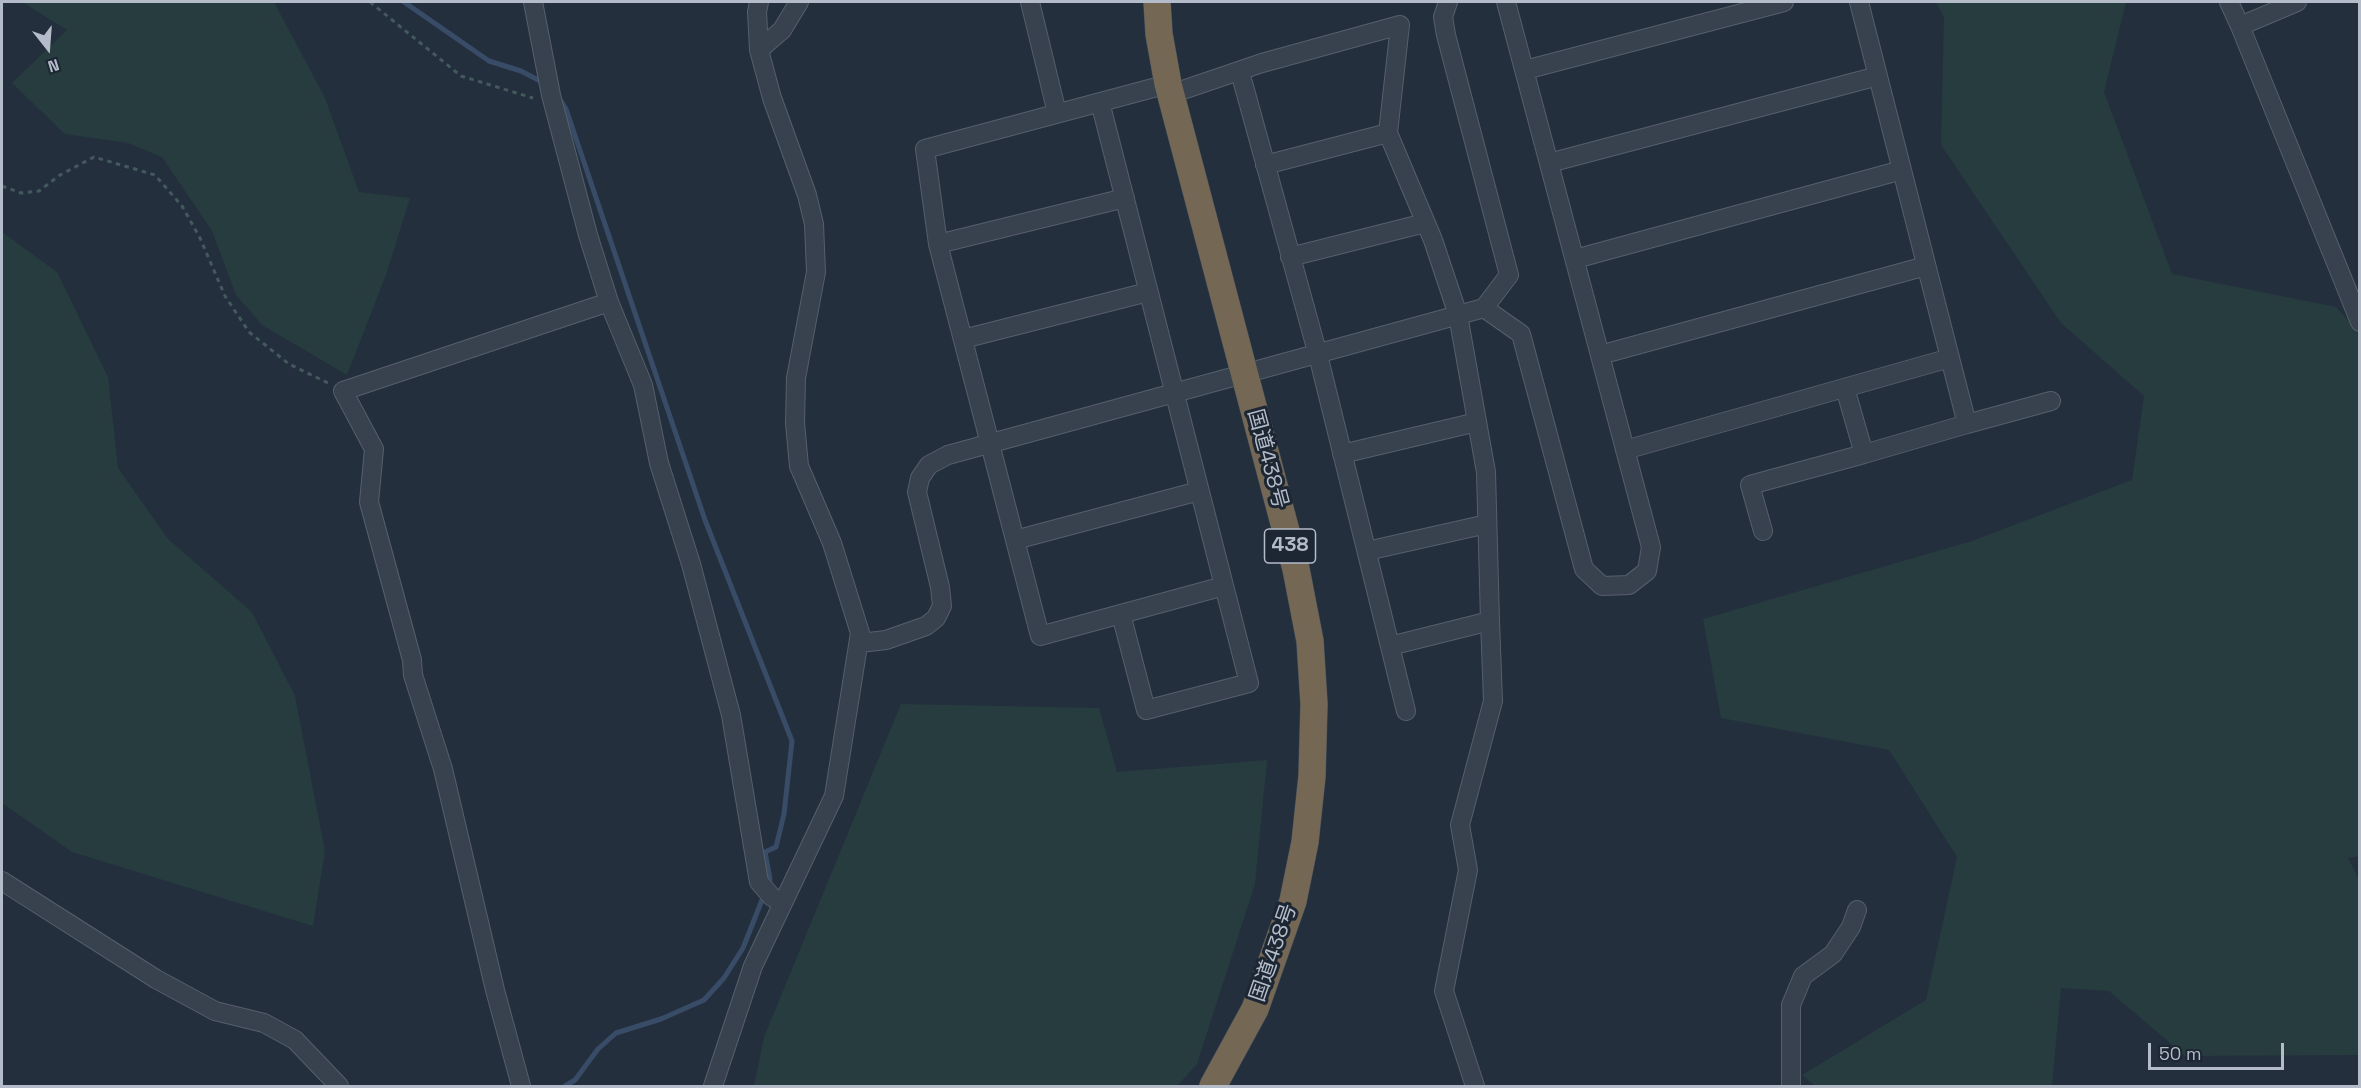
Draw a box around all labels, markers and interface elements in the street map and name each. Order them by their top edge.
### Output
north arrow [18,18,78,78]
text: N [45,54,62,77]
street label: 国道438号 [1242,407,1292,511]
road number: 438 [1264,529,1316,563]
street label: 国道438号 [1246,901,1302,1005]
scale bar [2151,1031,2288,1069]
text: 50 m [2159,1042,2201,1065]

